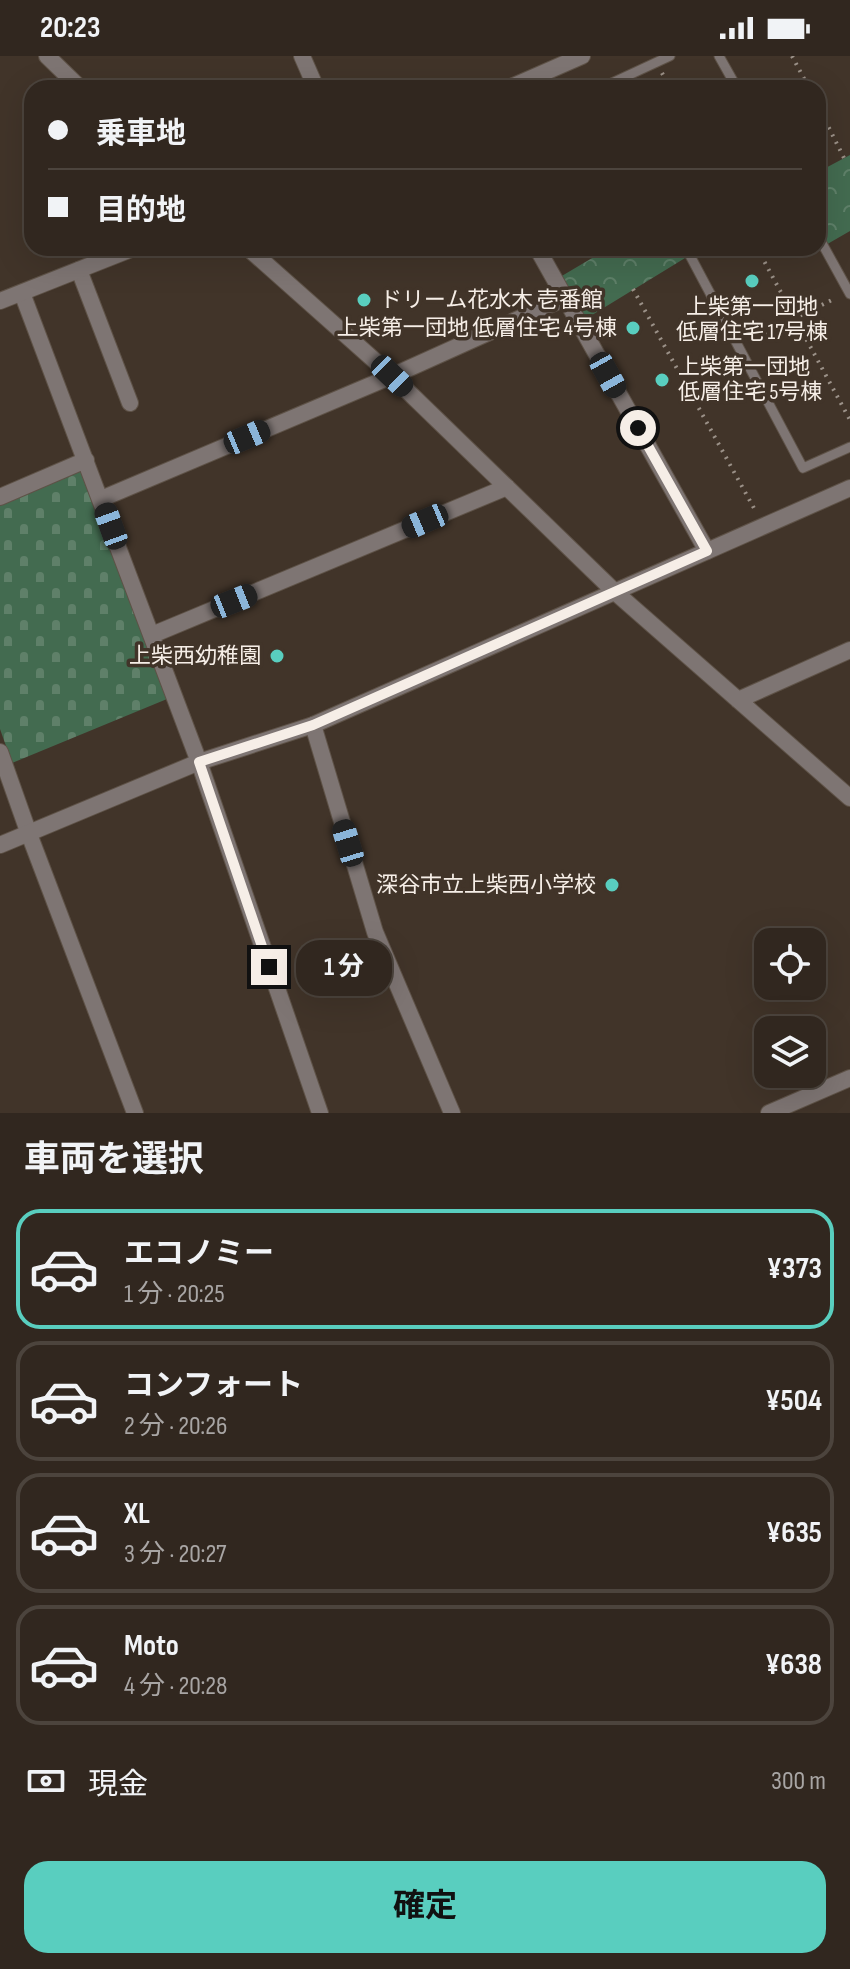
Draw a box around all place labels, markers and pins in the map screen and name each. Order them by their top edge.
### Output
marker: 上柴第一団地 低層住宅 17号棟 [743,272,761,290]
place label: ドリーム花水木 壱番館 [380,287,603,314]
marker: ドリーム花水木 壱番館 [355,291,373,309]
place label: 上柴第一団地 低層住宅 17号棟 [676,294,828,346]
place label: 上柴第一団地 低層住宅 4号棟 [337,315,617,342]
marker: 上柴第一団地 低層住宅 4号棟 [624,319,642,337]
place label: 上柴第一団地 低層住宅 5号棟 [678,354,822,406]
marker: 上柴第一団地 低層住宅 5号棟 [653,371,671,389]
place label: 上柴西幼稚園 [129,643,261,670]
marker: 上柴西幼稚園 [268,647,286,665]
place label: 深谷市立上柴西小学校 [376,872,596,899]
marker: 深谷市立上柴西小学校 [603,876,621,894]

